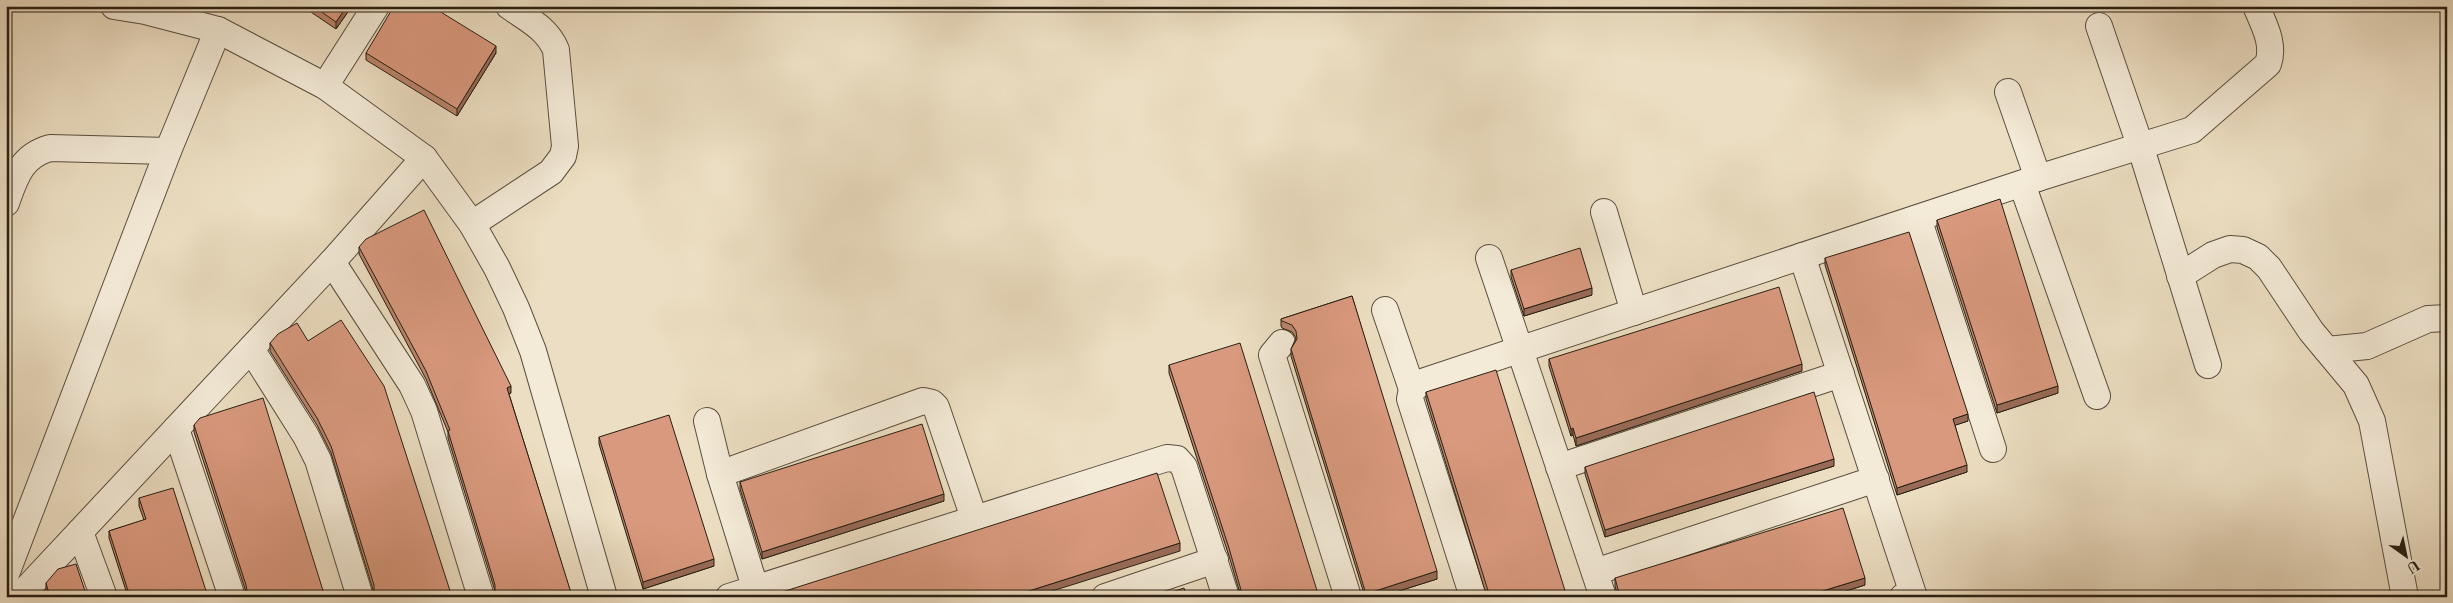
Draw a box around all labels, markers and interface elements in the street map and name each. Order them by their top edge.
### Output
north arrow [2380,530,2430,580]
text: U [2403,556,2423,578]

